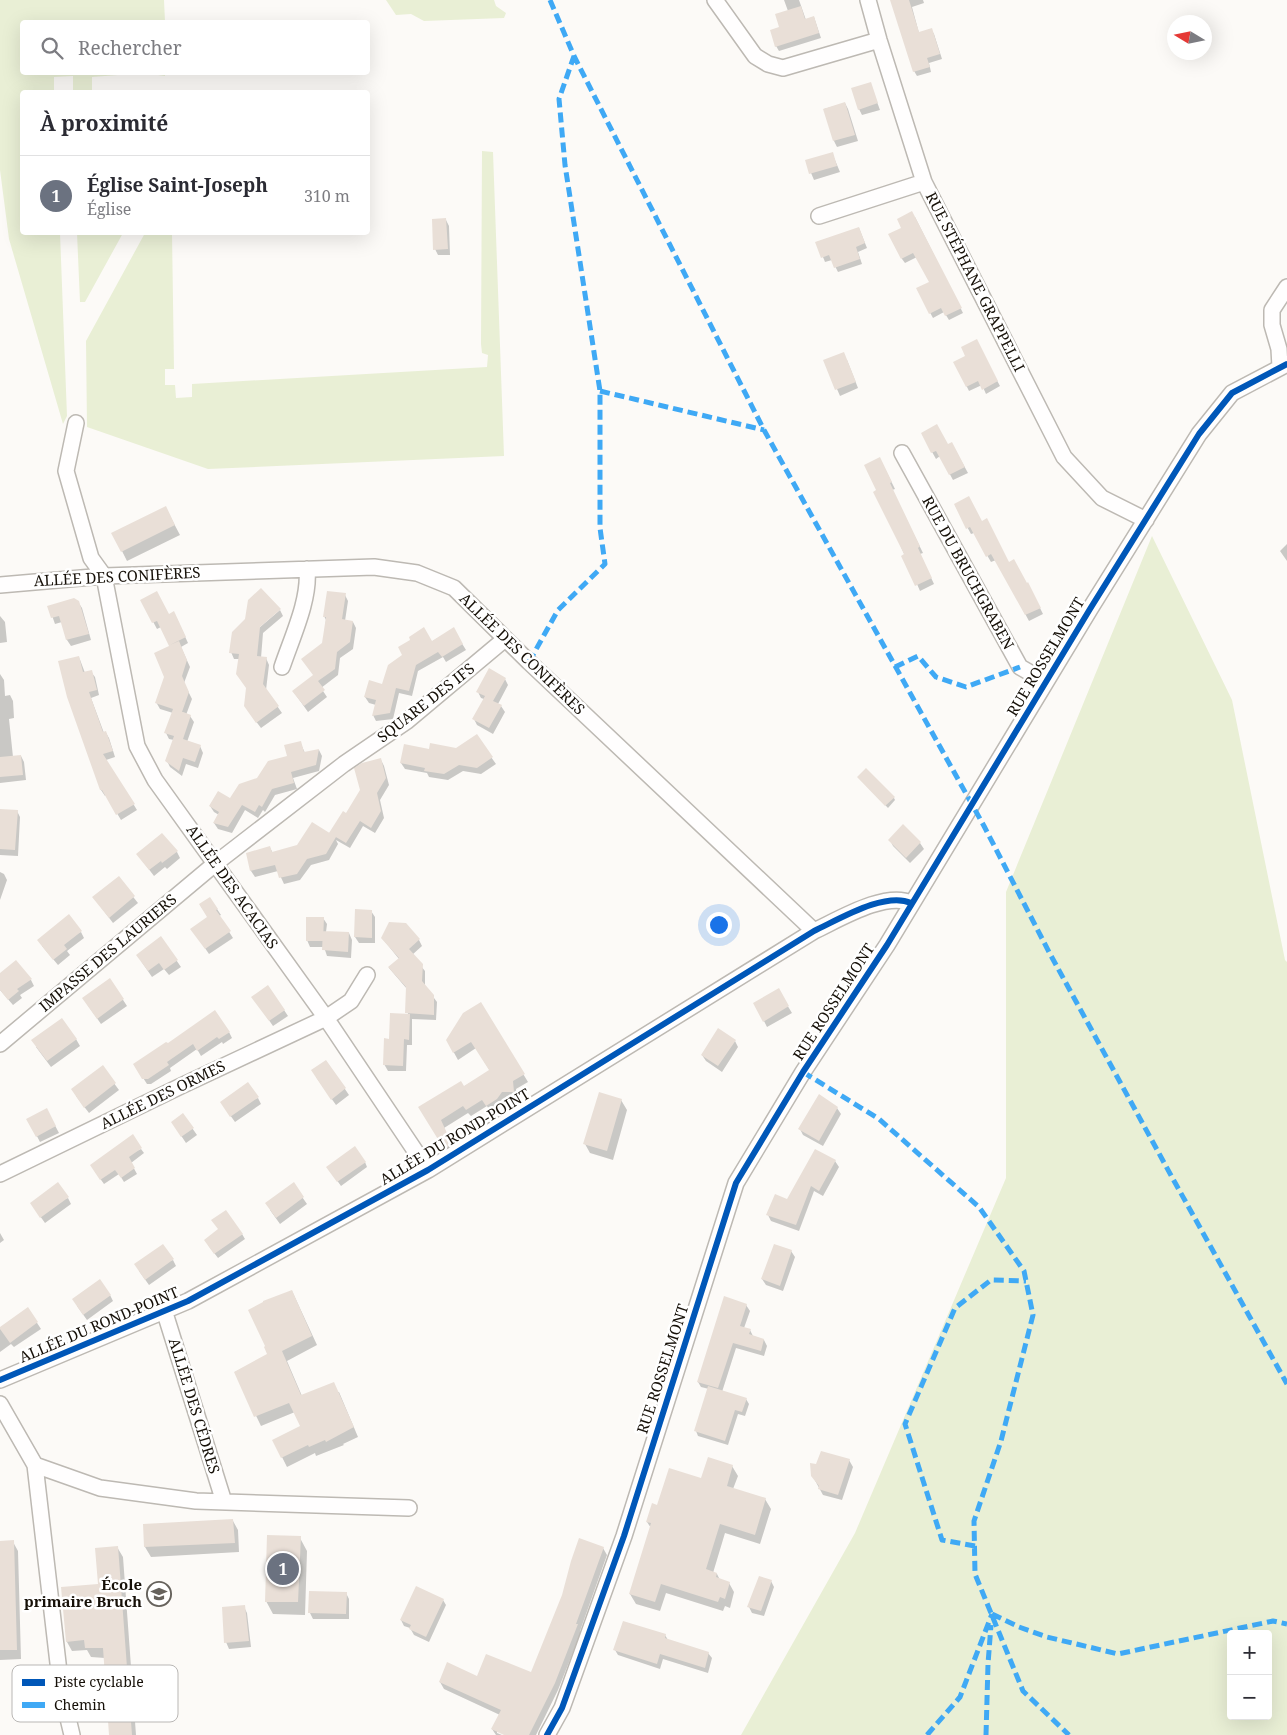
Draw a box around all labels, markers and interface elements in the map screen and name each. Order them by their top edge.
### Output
north arrow [1167,15,1212,60]
search box [20,20,370,75]
icon: search [38,34,66,62]
text: Rechercher [78,35,182,61]
text: À proximité [40,109,168,137]
text: Église Saint-Joseph [87,172,268,198]
text: 1 [51,185,61,207]
text: 310 m [304,185,350,207]
street label: RUE STÉPHANE GRAPPELLI [922,188,1030,375]
text: Église [87,198,131,220]
street label: RUE DU BRUCHGRABEN [918,492,1020,653]
street label: ALLÉE DES CONIFÈRES [33,562,201,590]
street label: ALLÉE DES CONIFÈRES [456,588,590,718]
street label: RUE ROSSELMONT [1002,593,1089,720]
street label: SQUARE DES IFS [373,658,478,746]
street label: ALLÉE DES ACACIAS [182,820,283,953]
street label: IMPASSE DES LAURIERS [35,889,180,1016]
your location [706,912,732,938]
street label: RUE ROSSELMONT [788,939,878,1064]
street label: ALLÉE DES ORMES [97,1055,228,1133]
street label: ALLÉE DU ROND-POINT [376,1083,533,1189]
street label: ALLÉE DU ROND-POINT [16,1281,181,1367]
street label: RUE ROSSELMONT [632,1301,692,1436]
street label: ALLÉE DES CÉDRES [165,1335,225,1476]
pin: 1 [267,1550,299,1588]
place label: École primaire Bruch [24,1574,142,1611]
school or university icon: École primaire Bruch [146,1581,172,1607]
map controls [1227,1630,1272,1720]
button: + [1227,1630,1272,1675]
legend [12,1665,178,1722]
text: Piste cyclable [54,1672,144,1691]
button: − [1227,1675,1272,1720]
text: Chemin [54,1695,106,1714]

